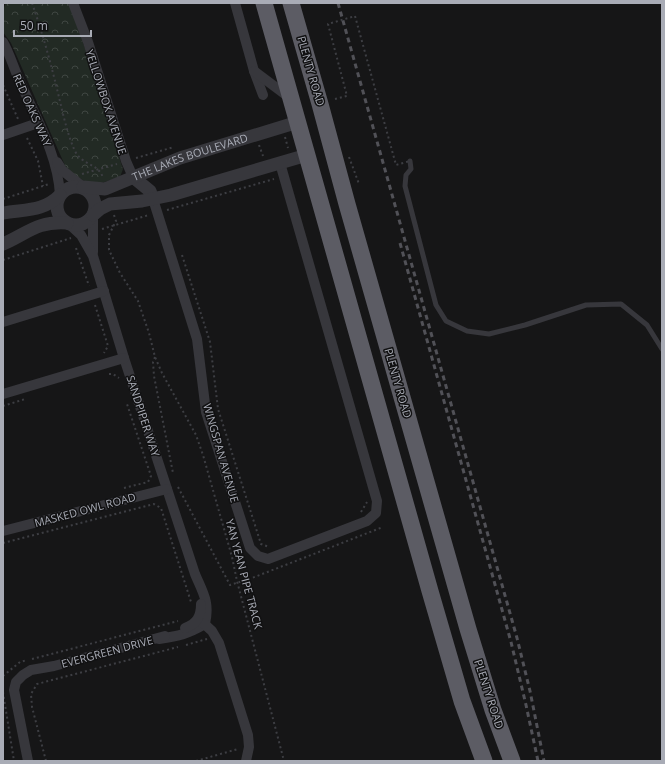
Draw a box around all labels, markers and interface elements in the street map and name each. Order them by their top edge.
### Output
scale bar [14,12,91,38]
text: 50 m [20,17,48,34]
street label: PLENTY ROAD [294,34,329,108]
street label: YELLOWBOX AVENUE [82,48,131,156]
street label: RED OAKS WAY [10,71,56,149]
street label: THE LAKES BOULEVARD [130,130,250,184]
street label: PLENTY ROAD [381,346,416,420]
street label: SANDPIPER WAY [123,373,164,459]
street label: WINGSPAN AVENUE [200,402,243,504]
street label: MASKED OWL ROAD [33,489,137,530]
street label: YAN YEAN PIPE TRACK [223,517,266,631]
street label: EVERGREEN DRIVE [59,632,154,671]
street label: PLENTY ROAD [471,657,508,730]

